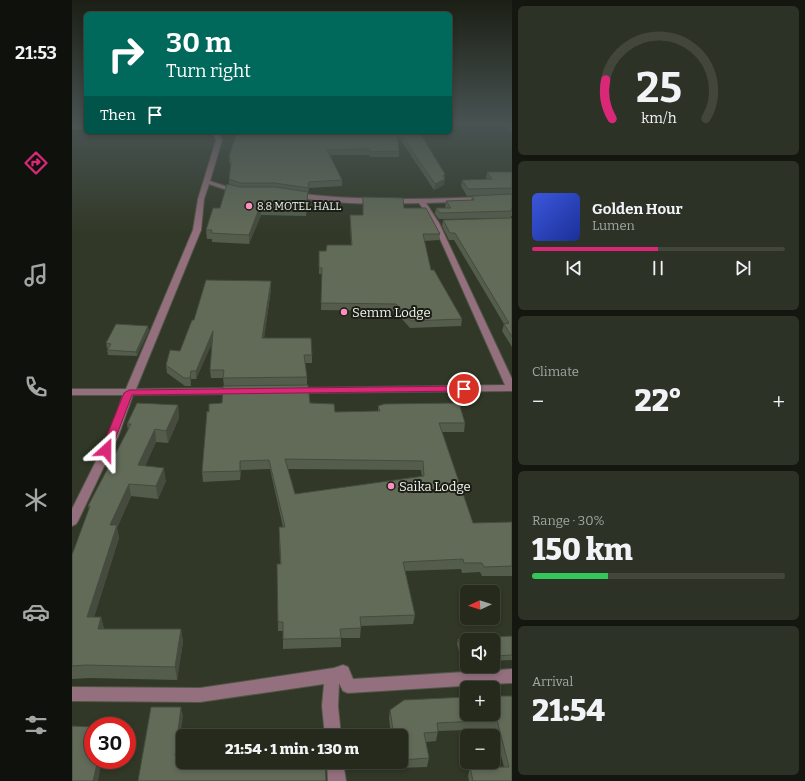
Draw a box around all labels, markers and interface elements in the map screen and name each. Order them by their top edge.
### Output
text: 30 m [166,26,232,59]
icon: right [100,28,152,80]
text: 21:53 [15,42,57,64]
text: Turn right [166,60,251,82]
text: 25 [635,62,682,112]
icon: arrive [144,104,166,126]
text: Then [100,106,136,124]
text: km/h [641,109,676,126]
icon: directions [22,149,50,177]
place label: 8.8 MOTEL HALL [257,200,341,213]
text: Golden Hour [592,200,683,218]
marker: 8.8 MOTEL HALL [244,201,254,211]
text: Lumen [592,218,635,233]
icon: previous [563,257,585,279]
icon: pause [647,257,669,279]
icon: next [732,257,754,279]
icon: music [22,261,50,289]
place label: Semm Lodge [352,305,431,320]
marker: Semm Lodge [339,307,349,317]
text: Climate [532,364,579,379]
pin [447,372,481,406]
icon: phone [22,373,50,401]
icon: arrive [453,378,475,400]
text: 22° [635,383,682,419]
text: − [532,388,544,415]
text: + [772,388,785,415]
position arrow [85,429,127,471]
place label: Saika Lodge [399,479,471,494]
marker: Saika Lodge [386,481,396,491]
icon: climate [22,486,50,514]
text: Range · 30% [532,513,605,528]
text: 150 km [532,532,632,568]
north arrow [460,585,500,625]
map controls [460,585,500,769]
icon: car [22,598,50,626]
button: sound [460,633,500,673]
text: Arrival [532,674,573,689]
button: + [460,681,500,721]
text: 21:54 [532,693,605,729]
icon: filters [22,711,50,739]
speed limit sign: 30 [84,717,136,769]
button: − [460,729,500,769]
text: 21:54 · 1 min · 130 m [225,740,359,758]

